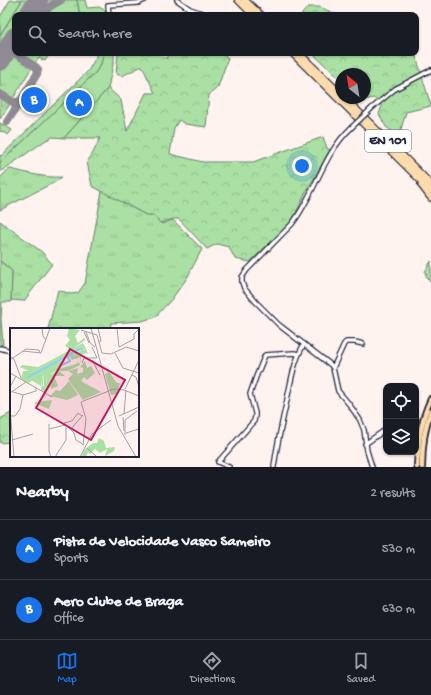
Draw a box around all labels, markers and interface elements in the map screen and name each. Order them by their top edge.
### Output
search box [12,12,419,56]
icon: search [26,23,48,45]
text: Search here [58,25,132,43]
north arrow [335,68,371,104]
pin: B [21,85,47,115]
pin: A [66,88,92,118]
road number: EN 101 [365,130,411,152]
your location [292,156,312,176]
inset map [10,328,139,457]
map controls [383,383,419,455]
button: locate [383,383,419,419]
button: layers [383,419,419,455]
text: Nearby [16,483,69,503]
text: 2 results [370,486,415,501]
text: Pista de Velocidade Vasco Sameiro [54,533,271,551]
text: A [25,542,33,557]
text: 530 m [382,542,415,557]
text: Sports [54,551,88,566]
text: Aero Clube de Braga [54,593,183,611]
text: B [26,602,32,617]
text: 630 m [382,602,415,617]
text: Office [54,611,84,626]
tab: Map [56,650,78,686]
tab: Directions [190,650,235,686]
tab: Saved [347,650,375,686]

